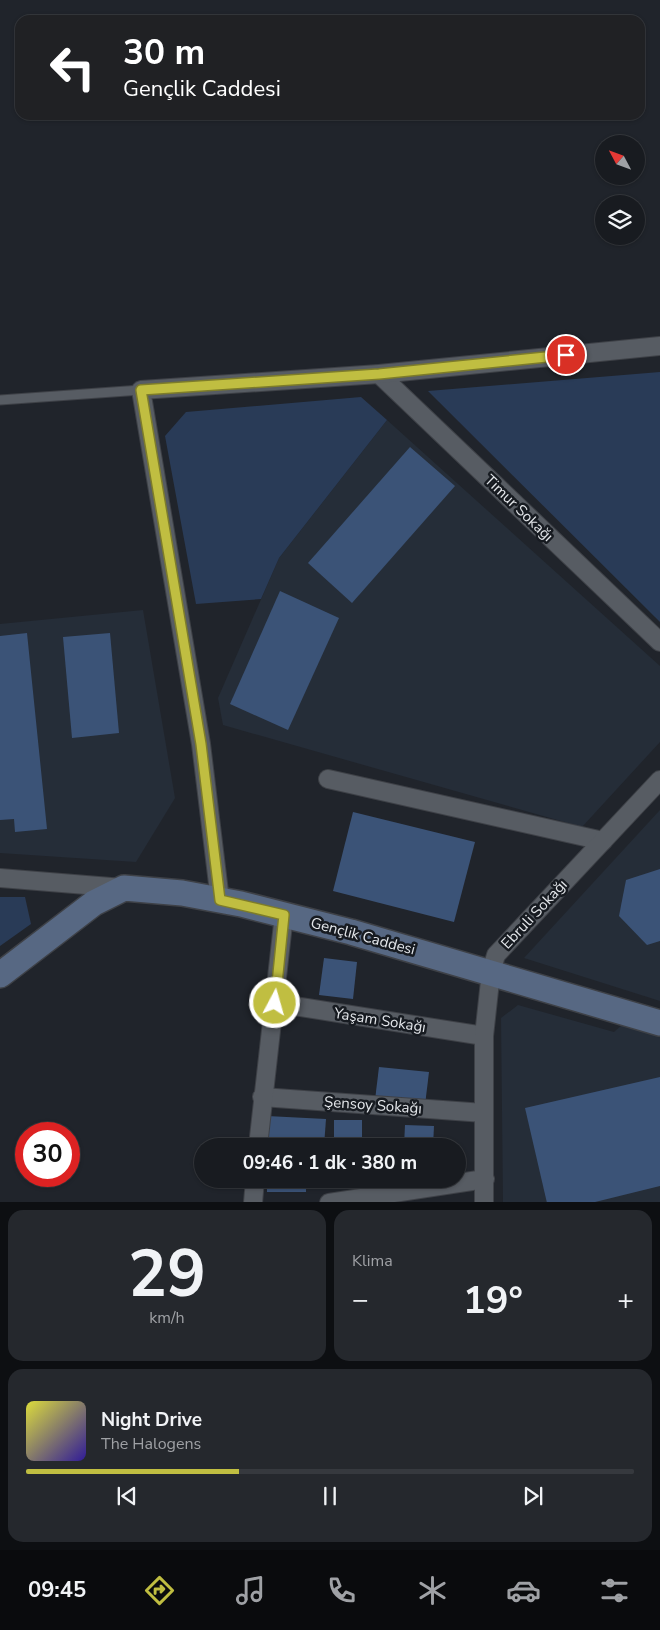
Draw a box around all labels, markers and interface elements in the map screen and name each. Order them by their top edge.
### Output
text: 30 m [123,29,205,76]
icon: left [40,35,105,100]
text: Gençlik Caddesi [123,74,281,104]
north arrow [595,135,645,185]
map controls [595,135,645,245]
button: layers [595,195,645,245]
pin [545,334,587,376]
icon: arrive [552,341,580,369]
street label: Timur Sokağı [480,470,558,546]
street label: Ebruli Sokağı [497,875,571,953]
street label: Gençlik Caddesi [308,912,418,960]
position arrow [248,976,300,1028]
street label: Yaşam Sokağı [332,1003,427,1037]
street label: Şensoy Sokağı [323,1092,423,1118]
speed limit sign: 30 [15,1122,80,1187]
text: 09:46 · 1 dk · 380 m [243,1150,417,1176]
text: 29 [128,1230,206,1319]
text: Klima [352,1250,393,1272]
text: 19° [463,1275,523,1326]
text: − [352,1281,369,1319]
text: + [617,1281,634,1319]
text: km/h [149,1307,185,1329]
text: Night Drive [101,1407,202,1433]
text: The Halogens [101,1433,201,1455]
icon: previous [113,1482,141,1510]
icon: pause [316,1482,344,1510]
icon: next [519,1482,547,1510]
icon: directions [142,1573,177,1608]
icon: music [233,1573,268,1608]
icon: phone [324,1573,359,1608]
icon: climate [415,1573,450,1608]
icon: car [506,1573,541,1608]
icon: filters [597,1573,632,1608]
text: 09:45 [28,1575,86,1605]

